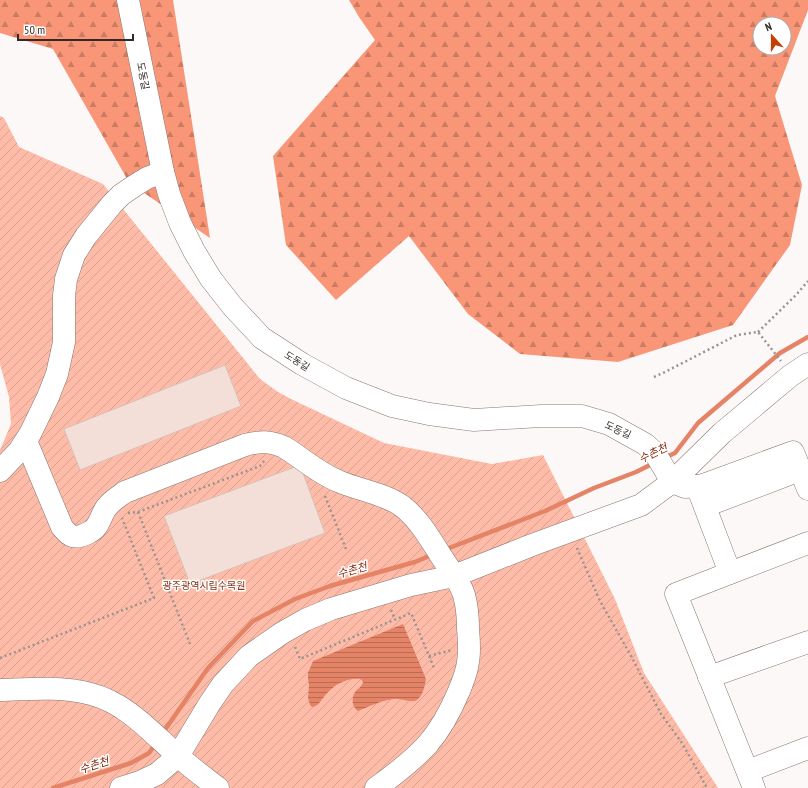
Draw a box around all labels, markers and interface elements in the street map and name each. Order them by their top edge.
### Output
scale bar [18,16,133,42]
north arrow [752,16,792,56]
text: N [763,19,774,34]
text: 50 m [24,22,45,37]
street label: 도동길 [134,61,152,91]
street label: 도동길 [282,348,312,374]
street label: 도동길 [603,418,633,442]
water label: 수촌천 [636,439,671,466]
water label: 수촌천 [335,559,370,581]
park label: 광주광역시립수목원 [163,579,245,592]
water label: 수촌천 [77,753,112,776]

